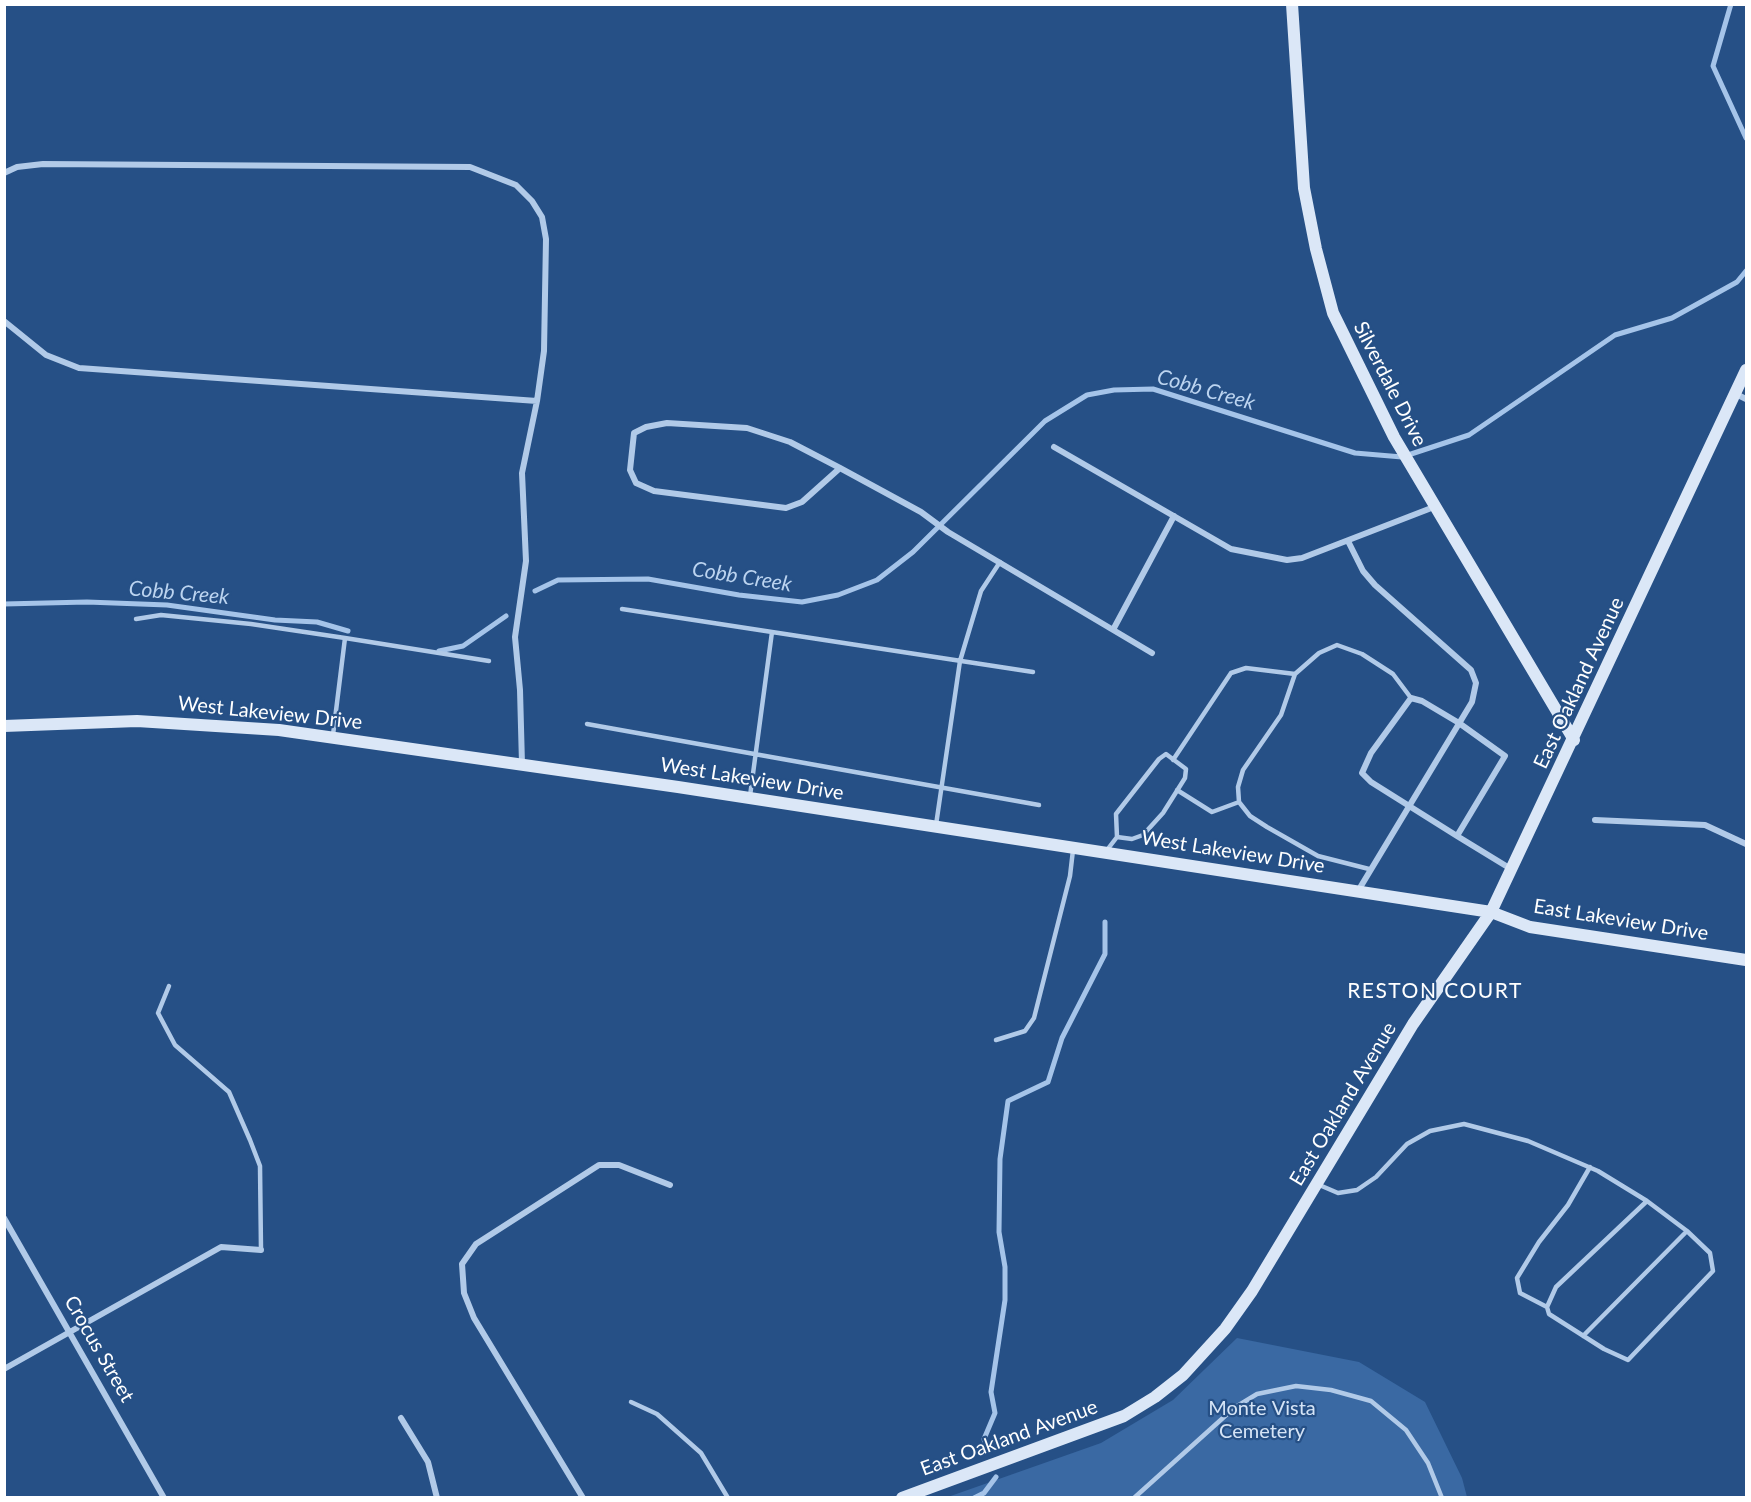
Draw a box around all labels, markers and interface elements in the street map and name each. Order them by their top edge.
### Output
street label: Silverdale Drive [1348,318,1432,450]
water label: Cobb Creek [1154,364,1258,416]
water label: Cobb Creek [690,557,794,597]
water label: Cobb Creek [128,576,230,610]
street label: East Oakland Avenue [1529,593,1629,773]
street label: West Lakeview Drive [177,691,363,735]
street label: West Lakeview Drive [659,753,845,805]
street label: West Lakeview Drive [1140,826,1326,878]
street label: East Lakeview Drive [1532,894,1710,946]
district label: RESTON COURT [1347,978,1523,1004]
street label: East Oakland Avenue [1285,1018,1401,1190]
street label: Crocus Street [59,1292,139,1406]
street label: East Oakland Avenue [917,1395,1101,1481]
park label: Monte Vista Cemetery [1208,1397,1316,1444]

